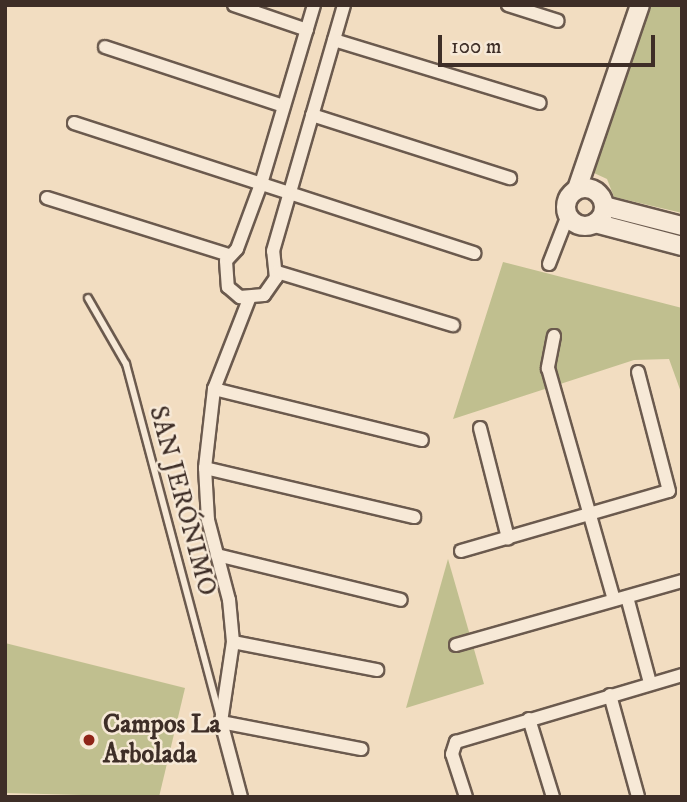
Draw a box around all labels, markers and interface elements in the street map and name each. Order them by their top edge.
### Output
scale bar [442,21,659,65]
text: 100 m [451,34,502,60]
street label: SAN JERÓNIMO [142,403,222,599]
place label: Campos La Arbolada [103,709,221,770]
marker: Campos La Arbolada [81,732,97,748]

